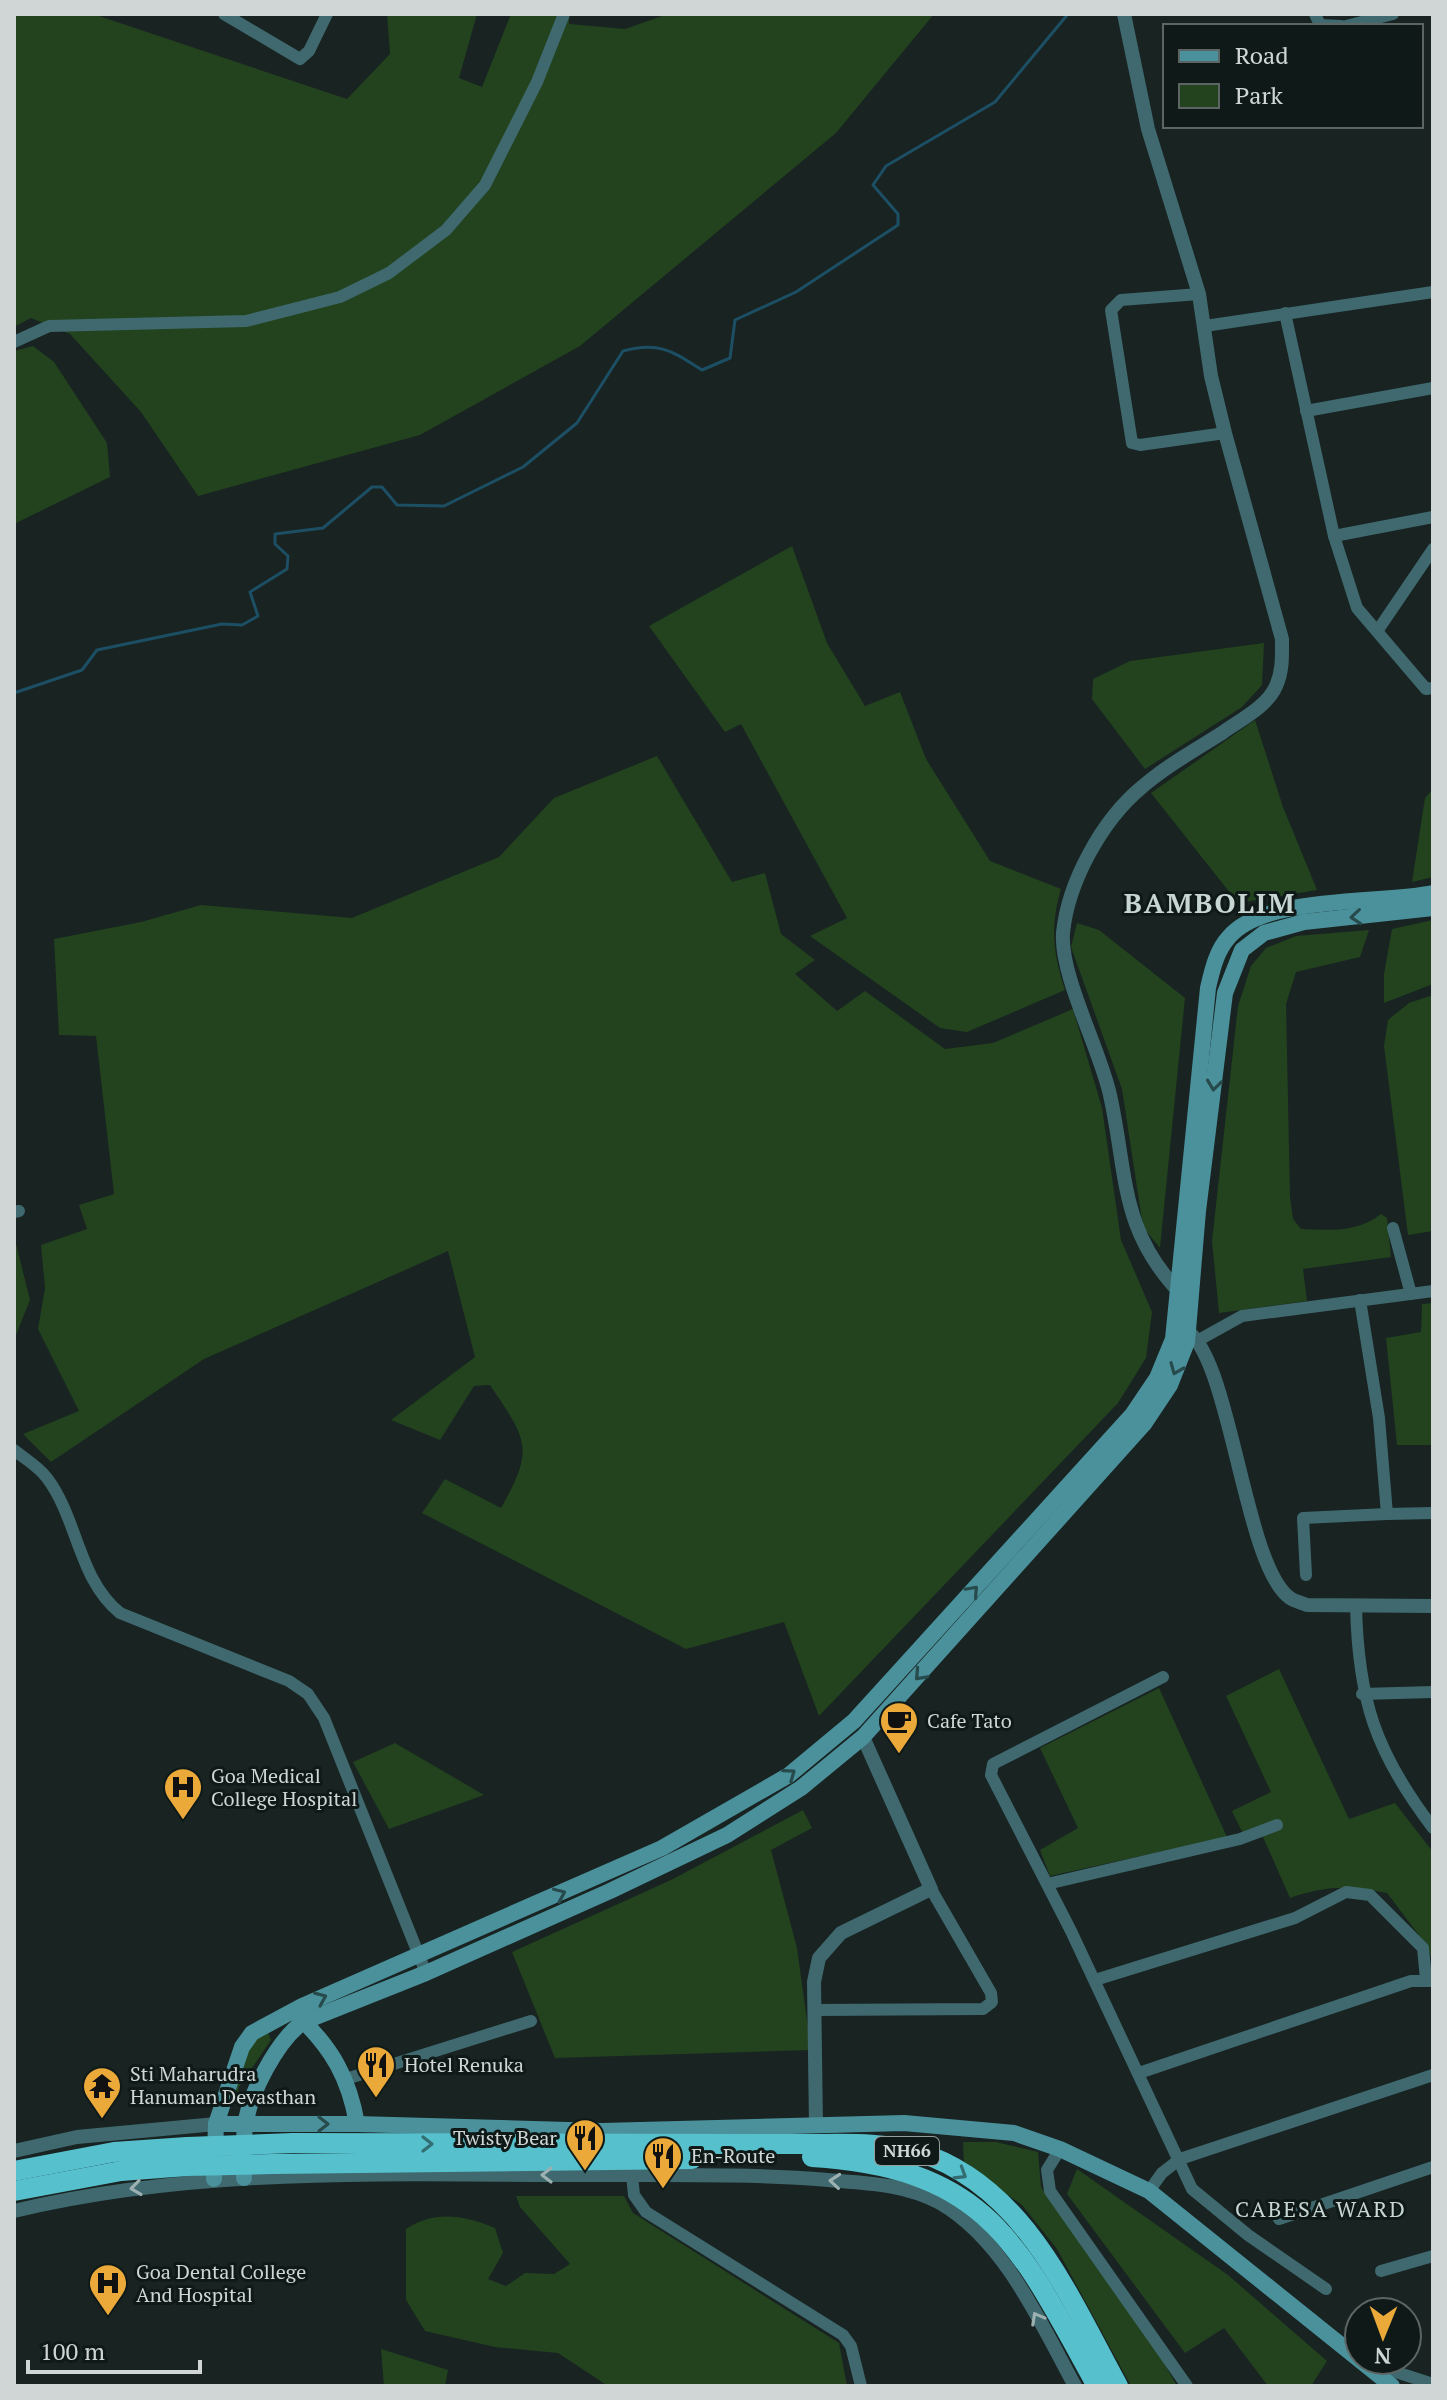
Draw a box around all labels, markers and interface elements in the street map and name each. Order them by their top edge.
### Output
legend [1163,24,1423,128]
text: Road [1235,39,1289,71]
text: Park [1235,79,1284,111]
district label: BAMBOLIM [1124,884,1296,921]
one-way arrow [1349,908,1362,925]
one-way arrow [1205,1079,1222,1092]
one-way arrow [1169,1361,1186,1375]
one-way arrow [964,1585,978,1600]
one-way arrow [915,1666,930,1680]
cafe icon: Cafe Tato [878,1700,920,1755]
place label: Cafe Tato [927,1707,1012,1734]
place label: Goa Medical College Hospital [211,1762,357,1812]
hospital icon: Goa Medical College Hospital [162,1766,204,1821]
one-way arrow [781,1769,795,1783]
one-way arrow [552,1888,566,1904]
one-way arrow [313,1991,327,2007]
restaurant icon: Hotel Renuka [355,2044,397,2099]
place label: Hotel Renuka [404,2051,524,2078]
place label: Sti Maharudra Hanuman Devasthan [130,2060,316,2110]
temple icon: Sti Maharudra Hanuman Devasthan [81,2065,123,2120]
one-way arrow [317,2115,330,2133]
restaurant icon: Twisty Bear [564,2117,606,2172]
place label: Twisty Bear [453,2124,557,2151]
one-way arrow [421,2135,434,2153]
restaurant icon: En-Route [642,2135,684,2190]
road number: NH66 [875,2137,939,2165]
place label: En-Route [691,2142,775,2169]
one-way arrow [952,2164,967,2179]
one-way arrow [540,2166,553,2184]
one-way arrow [828,2173,841,2190]
one-way arrow [130,2179,143,2196]
district label: CABESA WARD [1235,2194,1407,2223]
place label: Goa Dental College And Hospital [136,2258,306,2308]
hospital icon: Goa Dental College And Hospital [87,2262,129,2317]
north arrow [1343,2296,1423,2376]
one-way arrow [1031,2312,1047,2326]
scale bar [28,2324,200,2374]
text: 100 m [40,2335,105,2367]
text: N [1374,2342,1391,2371]

